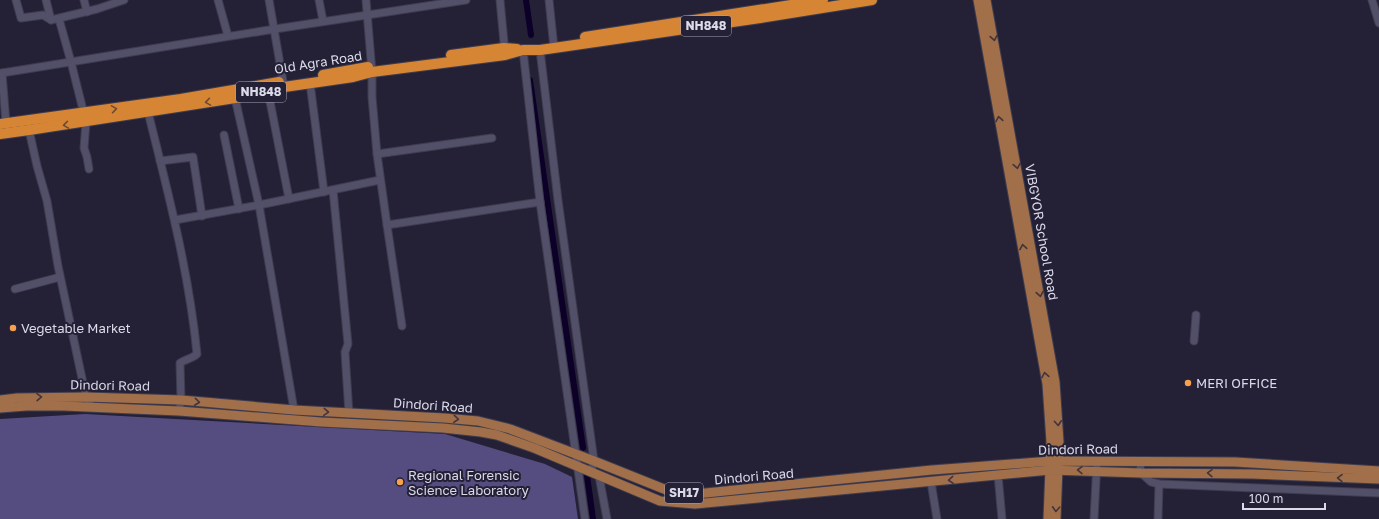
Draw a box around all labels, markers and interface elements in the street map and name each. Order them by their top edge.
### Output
road number: NH848 [681,16,731,36]
one-way arrow [989,35,998,41]
street label: Old Agra Road [273,47,363,77]
road number: NH848 [236,82,286,102]
one-way arrow [205,97,211,106]
one-way arrow [111,105,117,114]
one-way arrow [996,116,1004,123]
one-way arrow [63,120,69,129]
one-way arrow [1012,163,1021,169]
street label: VIBGYOR School Road [1022,163,1062,301]
one-way arrow [1019,244,1027,250]
one-way arrow [1035,291,1043,297]
place label: Vegetable Market [21,320,131,336]
marker: Vegetable Market [8,323,18,333]
one-way arrow [1042,372,1050,378]
place label: MERI OFFICE [1196,375,1277,391]
street label: Dindori Road [70,376,150,394]
marker: MERI OFFICE [1183,378,1193,388]
one-way arrow [36,393,42,402]
street label: Dindori Road [393,394,473,416]
one-way arrow [194,397,200,406]
one-way arrow [323,408,329,417]
one-way arrow [453,415,459,424]
one-way arrow [1053,420,1062,426]
street label: Dindori Road [1038,440,1118,458]
street label: Dindori Road [713,465,795,487]
one-way arrow [1077,466,1083,475]
place label: Regional Forensic Science Laboratory [408,467,530,498]
one-way arrow [1207,469,1213,477]
one-way arrow [1337,473,1343,482]
one-way arrow [948,475,954,484]
marker: Regional Forensic Science Laboratory [395,477,405,487]
road number: SH17 [665,483,703,503]
scale bar [1243,485,1325,511]
text: 100 m [1249,491,1283,506]
one-way arrow [1052,506,1061,512]

